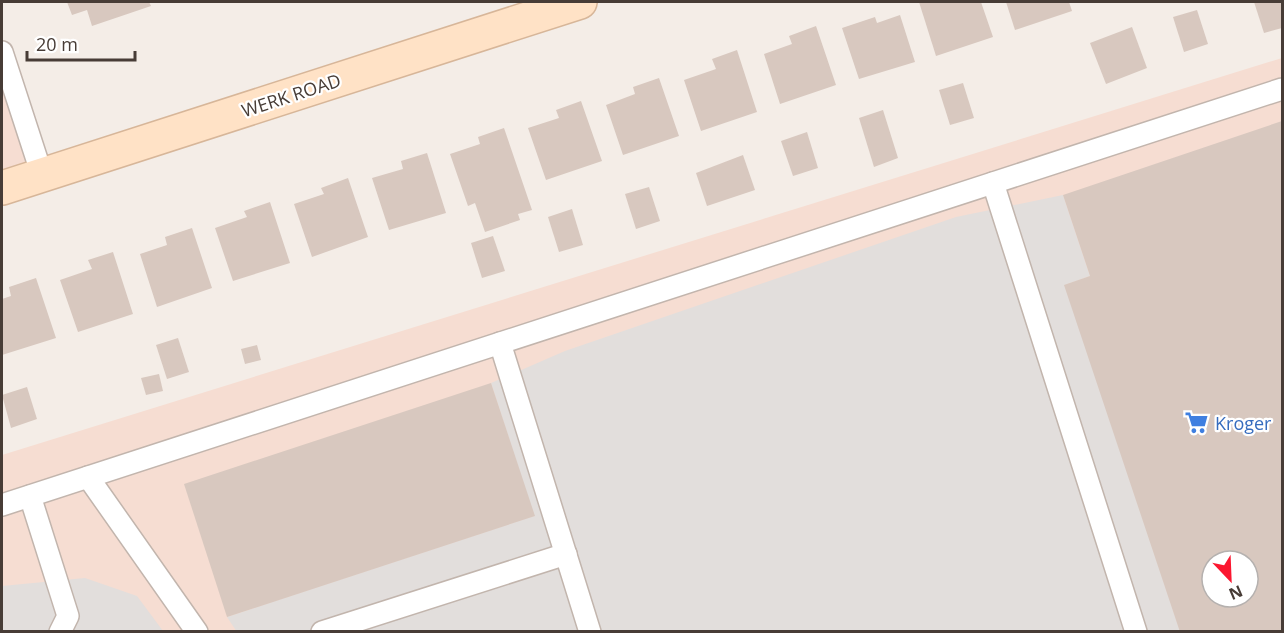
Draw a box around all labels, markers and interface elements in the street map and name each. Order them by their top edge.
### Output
scale bar [27,24,135,62]
text: 20 m [36,32,78,56]
street label: WERK ROAD [238,68,344,122]
supermarket icon: Kroger [1184,410,1210,436]
place label: Kroger [1215,411,1272,435]
north arrow [1200,549,1260,609]
text: N [1226,580,1246,605]

